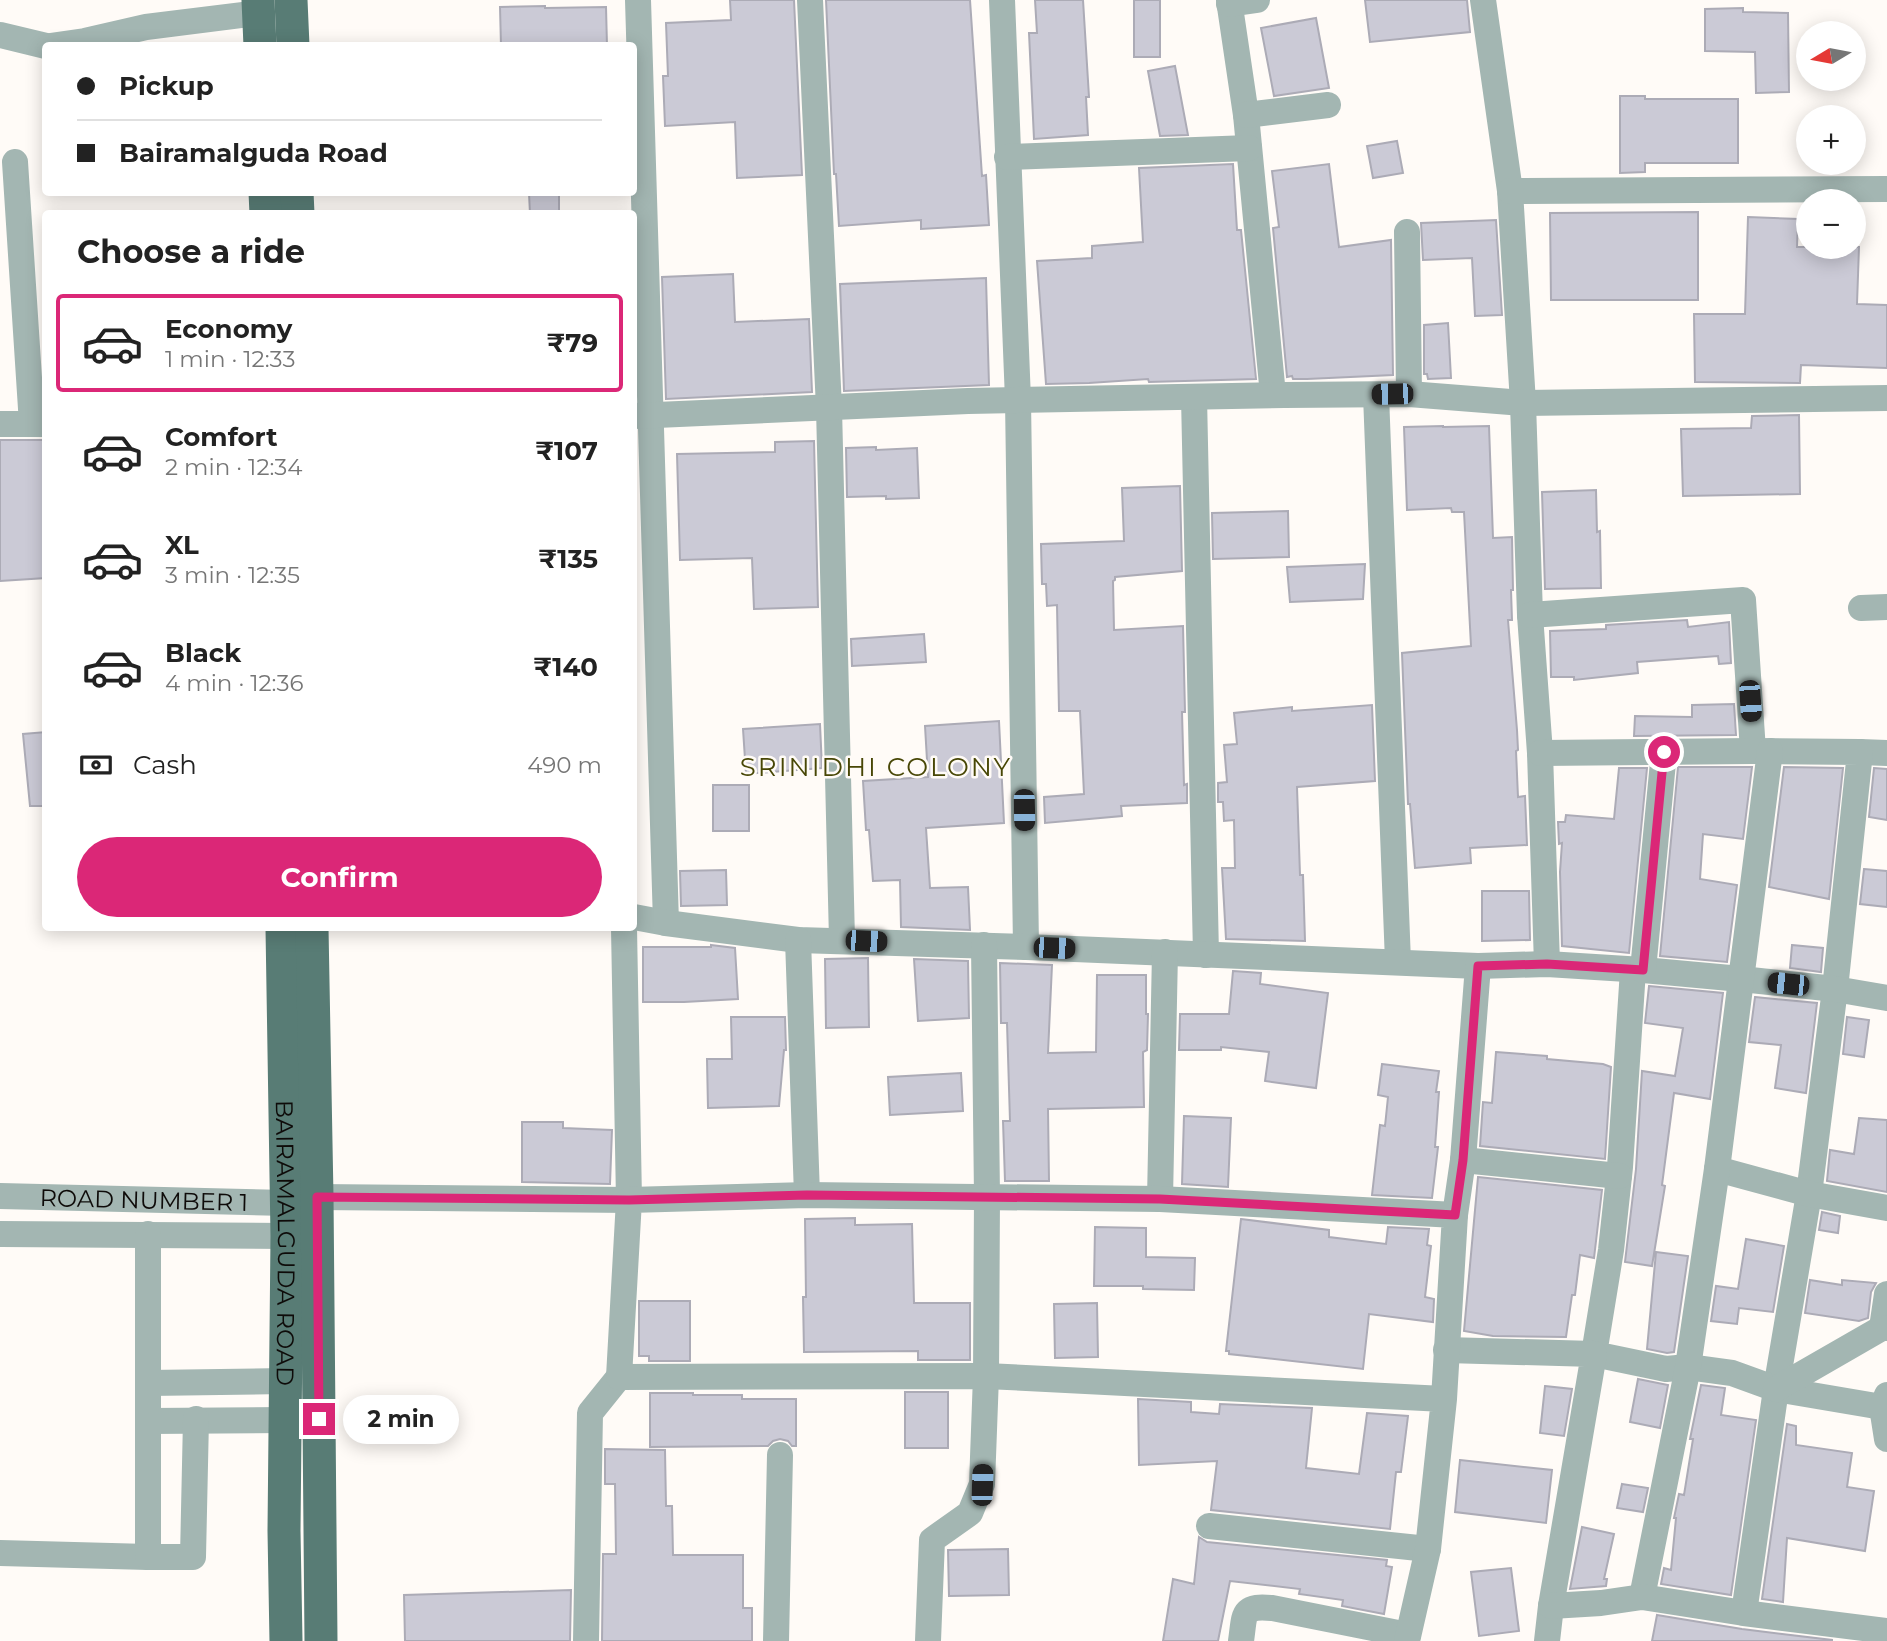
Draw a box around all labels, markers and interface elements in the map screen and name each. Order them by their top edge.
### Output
north arrow [1796,21,1866,91]
map controls [1796,21,1866,259]
text: Pickup [119,70,214,102]
button: + [1796,105,1866,175]
text: Bairamalguda Road [119,137,388,169]
button: − [1796,189,1866,259]
text: Choose a ride [77,232,305,271]
icon: car [81,312,144,375]
text: Economy [165,313,292,345]
text: ₹79 [546,327,598,359]
text: 1 min · 12:33 [165,345,295,373]
car [1371,383,1414,405]
icon: car [81,420,144,483]
text: Comfort [165,421,277,453]
text: ₹107 [535,435,598,467]
text: 2 min · 12:34 [165,453,303,481]
icon: car [81,528,144,591]
text: XL [165,529,199,561]
text: ₹135 [538,543,598,575]
text: 3 min · 12:35 [165,561,300,589]
icon: car [81,636,144,699]
text: Black [165,637,241,669]
text: ₹140 [533,651,598,683]
text: 4 min · 12:36 [165,669,303,697]
car [1739,679,1762,723]
route start [1648,736,1680,768]
icon: cash [77,746,115,784]
text: Cash [133,749,197,781]
text: 490 m [527,751,602,779]
district label: SRINIDHI COLONY [740,751,1012,783]
car [1014,789,1035,831]
button: Confirm [77,837,602,917]
car [845,930,888,952]
car [1033,937,1076,959]
car [1767,971,1810,997]
street label: BAIRAMALGUDA ROAD [270,1100,302,1386]
street label: ROAD NUMBER 1 [39,1182,249,1217]
callout: 2 min [344,1394,459,1444]
route end [303,1403,335,1435]
text: 2 min [367,1405,435,1433]
car [971,1464,994,1506]

